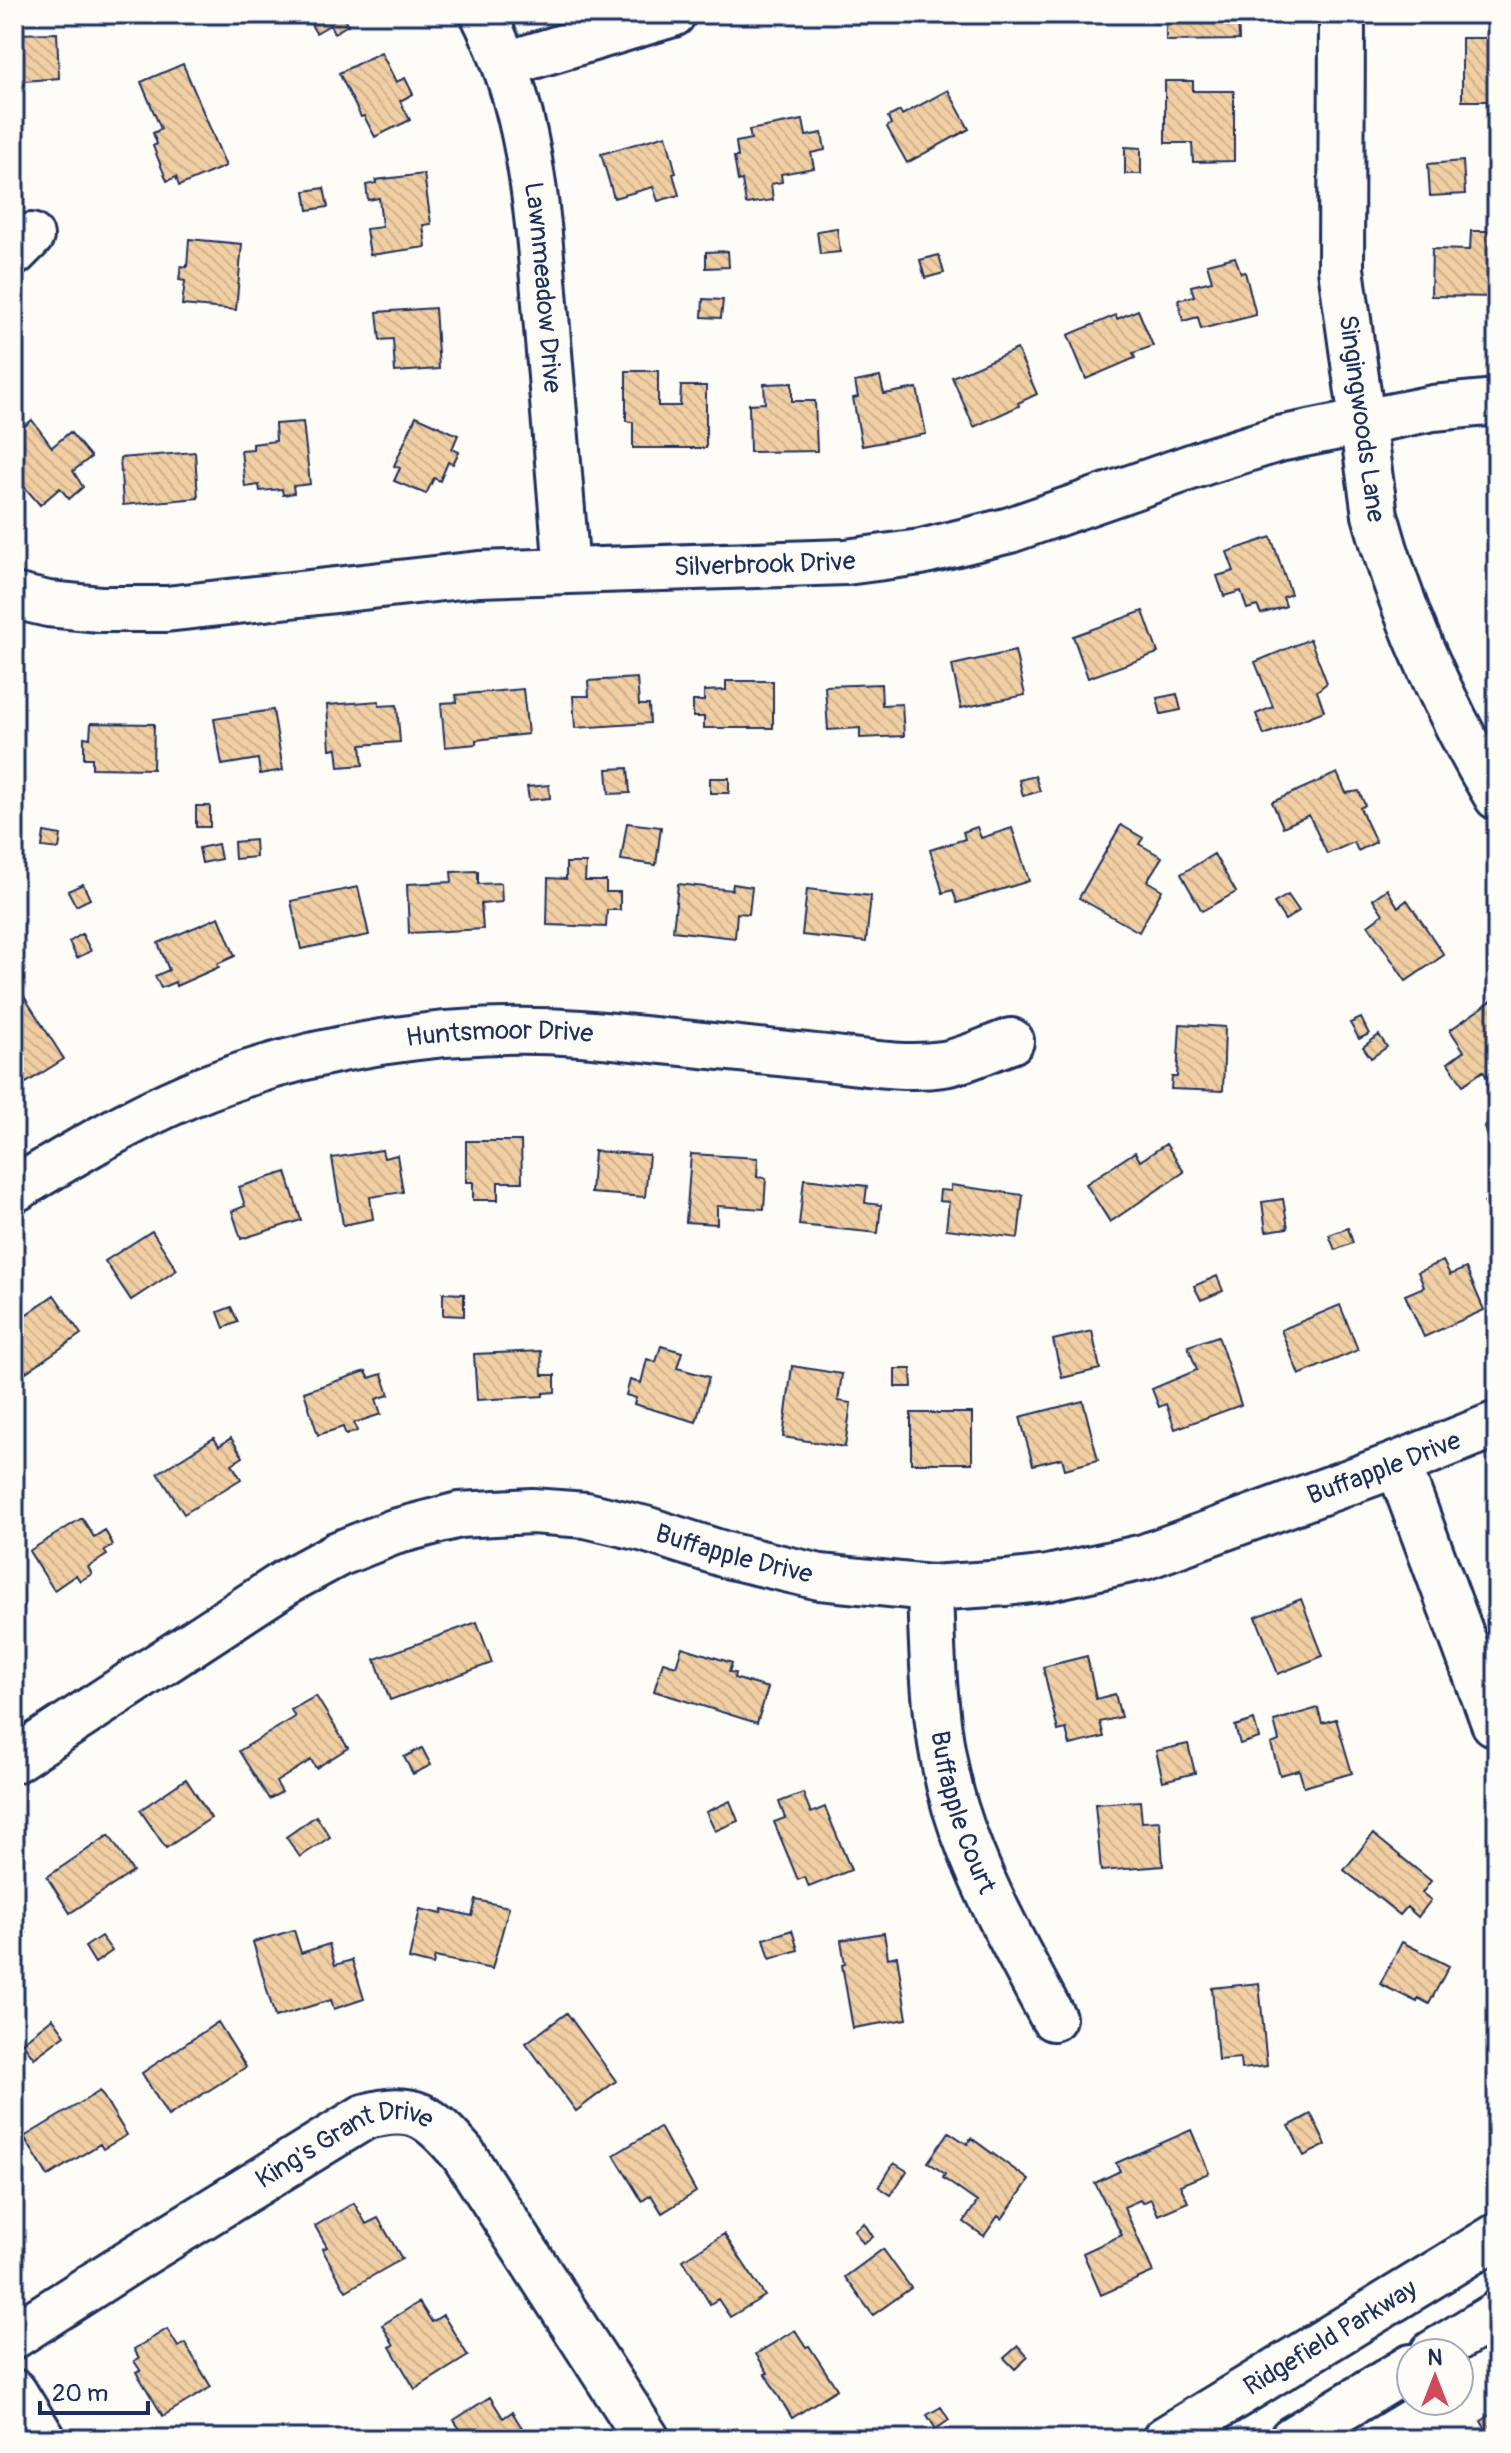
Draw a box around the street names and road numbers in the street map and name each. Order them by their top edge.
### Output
street label: Lawnmeadow Drive [517,180,568,394]
street label: Singingwoods Lane [1332,313,1392,526]
street label: Silverbrook Drive [674,545,858,584]
street label: Huntsmoor Drive [404,1015,595,1054]
street label: Buffapple Drive [1303,1424,1465,1512]
street label: Buffapple Drive [651,1517,816,1591]
street label: Buffapple Court [923,1729,1003,1899]
street label: King's Grant Drive [250,2095,440,2196]
street label: Ridgefield Parkway [1238,2273,1423,2403]

